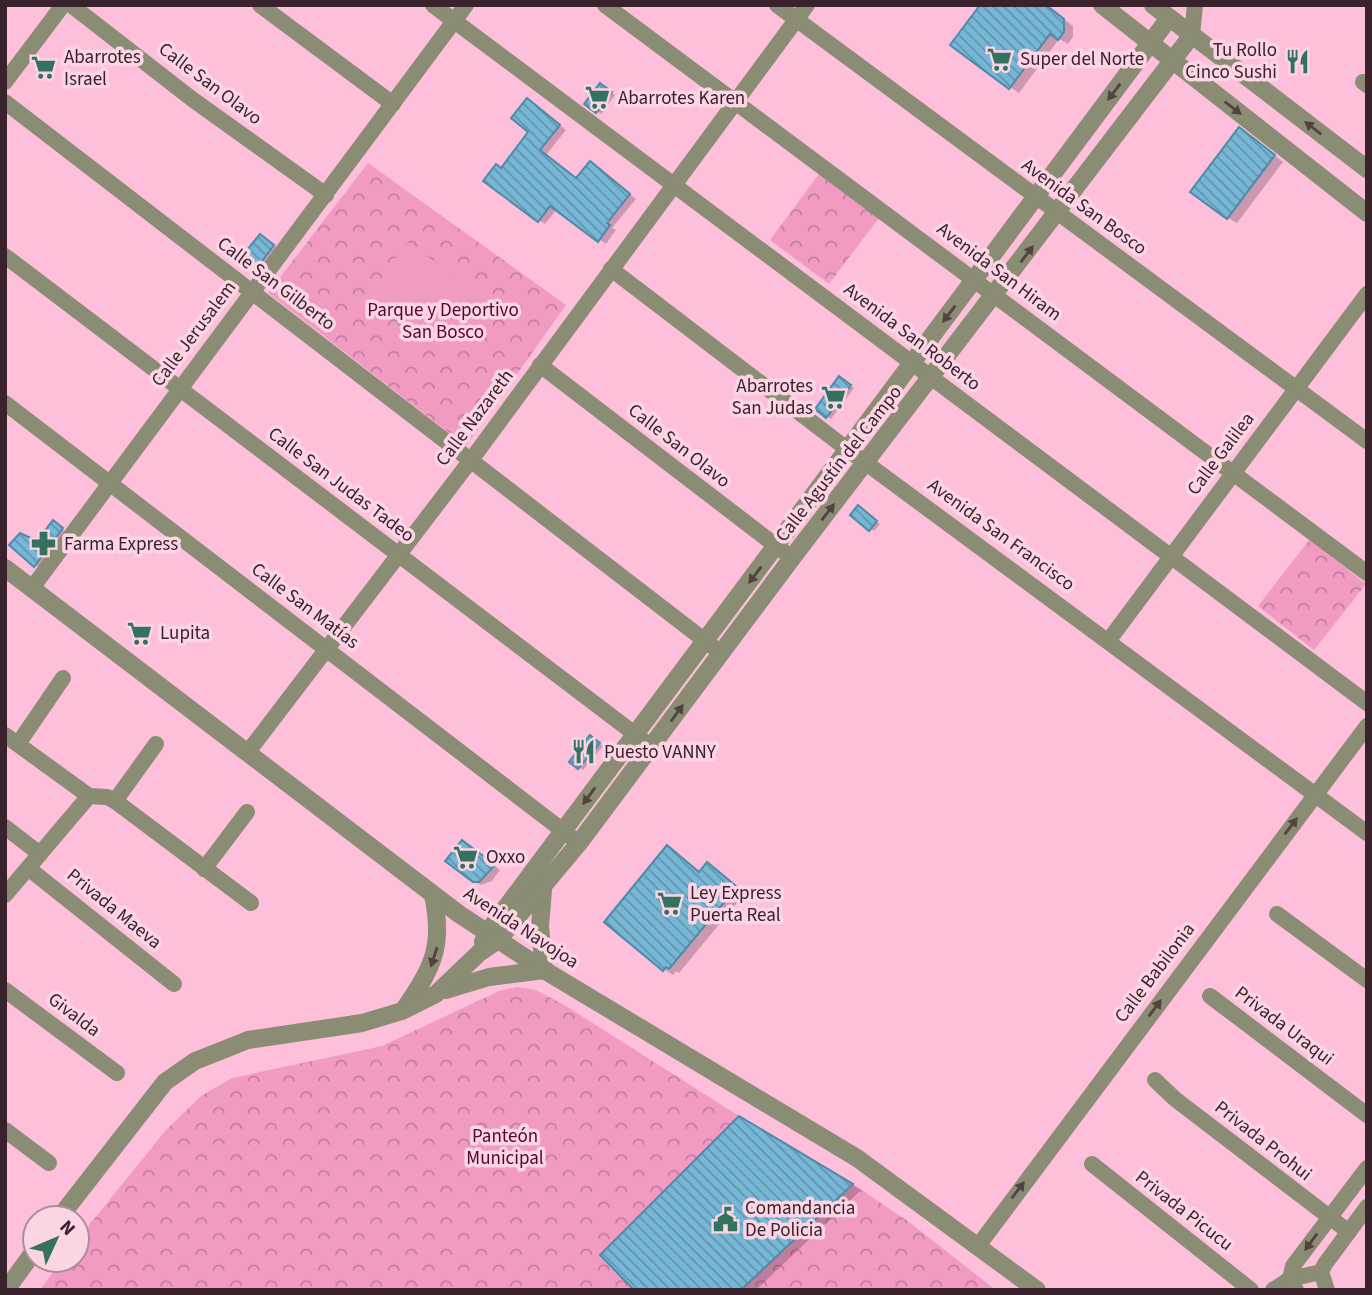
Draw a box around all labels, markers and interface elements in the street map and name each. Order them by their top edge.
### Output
street label: Calle San Olavo [153,36,267,132]
place label: Tu Rollo Cinco Sushi [1185,37,1277,86]
place label: Abarrotes Israel [64,44,141,93]
supermarket icon: Super del Norte [986,45,1014,73]
place label: Super del Norte [1020,46,1144,73]
restaurant icon: Tu Rollo Cinco Sushi [1283,47,1311,75]
supermarket icon: Abarrotes Israel [30,54,58,82]
one-way arrow [1107,83,1121,102]
supermarket icon: Abarrotes Karen [584,84,612,112]
place label: Abarrotes Karen [618,85,745,112]
one-way arrow [1224,100,1242,115]
one-way arrow [1304,120,1322,135]
street label: Avenida San Bosco [1016,152,1152,262]
street label: Avenida San Hiram [931,216,1067,328]
street label: Calle San Gilberto [211,231,341,337]
one-way arrow [1019,245,1033,263]
street label: Calle Jerusalem [145,275,243,393]
street label: Avenida San Roberto [838,277,986,397]
park label: Parque y Deportivo San Bosco [367,297,519,346]
one-way arrow [942,305,956,323]
street label: Calle Nazareth [430,364,520,472]
place label: Abarrotes San Judas [732,373,813,422]
street label: Calle Agustín del Campo [769,380,909,548]
supermarket icon: Abarrotes San Judas [819,383,847,411]
street label: Calle San Olavo [622,397,736,495]
street label: Calle Galilea [1181,407,1261,501]
street label: Calle San Judas Tadeo [262,421,420,549]
street label: Avenida San Francisco [922,472,1080,598]
one-way arrow [821,503,835,521]
pharmacy icon: Farma Express [30,530,58,558]
place label: Farma Express [64,531,178,558]
street label: Calle San Matías [245,556,365,656]
one-way arrow [748,566,762,585]
supermarket icon: Lupita [126,619,154,647]
place label: Lupita [160,620,210,647]
one-way arrow [669,704,683,722]
restaurant icon: Puesto VANNY [570,738,598,766]
place label: Puesto VANNY [604,739,717,766]
one-way arrow [582,787,596,806]
one-way arrow [1284,818,1299,836]
supermarket icon: Oxxo [452,843,480,871]
place label: Oxxo [486,844,525,871]
street label: Privada Maeva [61,862,167,956]
place label: Ley Express Puerta Real [690,880,781,929]
street label: Avenida Navojoa [458,881,584,975]
supermarket icon: Ley Express Puerta Real [656,890,684,918]
street label: Calle Babilonia [1108,917,1202,1029]
one-way arrow [428,947,439,968]
street label: Privada Uraqui [1229,980,1339,1072]
street label: Givalda [42,986,106,1044]
one-way arrow [1147,1000,1162,1018]
street label: Privada Prohui [1209,1094,1317,1188]
park label: Panteón Municipal [466,1123,544,1172]
street label: Privada Picucu [1129,1164,1239,1258]
one-way arrow [1011,1181,1025,1199]
place label: Comandancia De Policia [745,1195,855,1244]
north arrow [21,1204,91,1274]
public building icon: Comandancia De Policia [711,1205,739,1233]
text: N [53,1214,81,1242]
one-way arrow [1304,1233,1318,1251]

